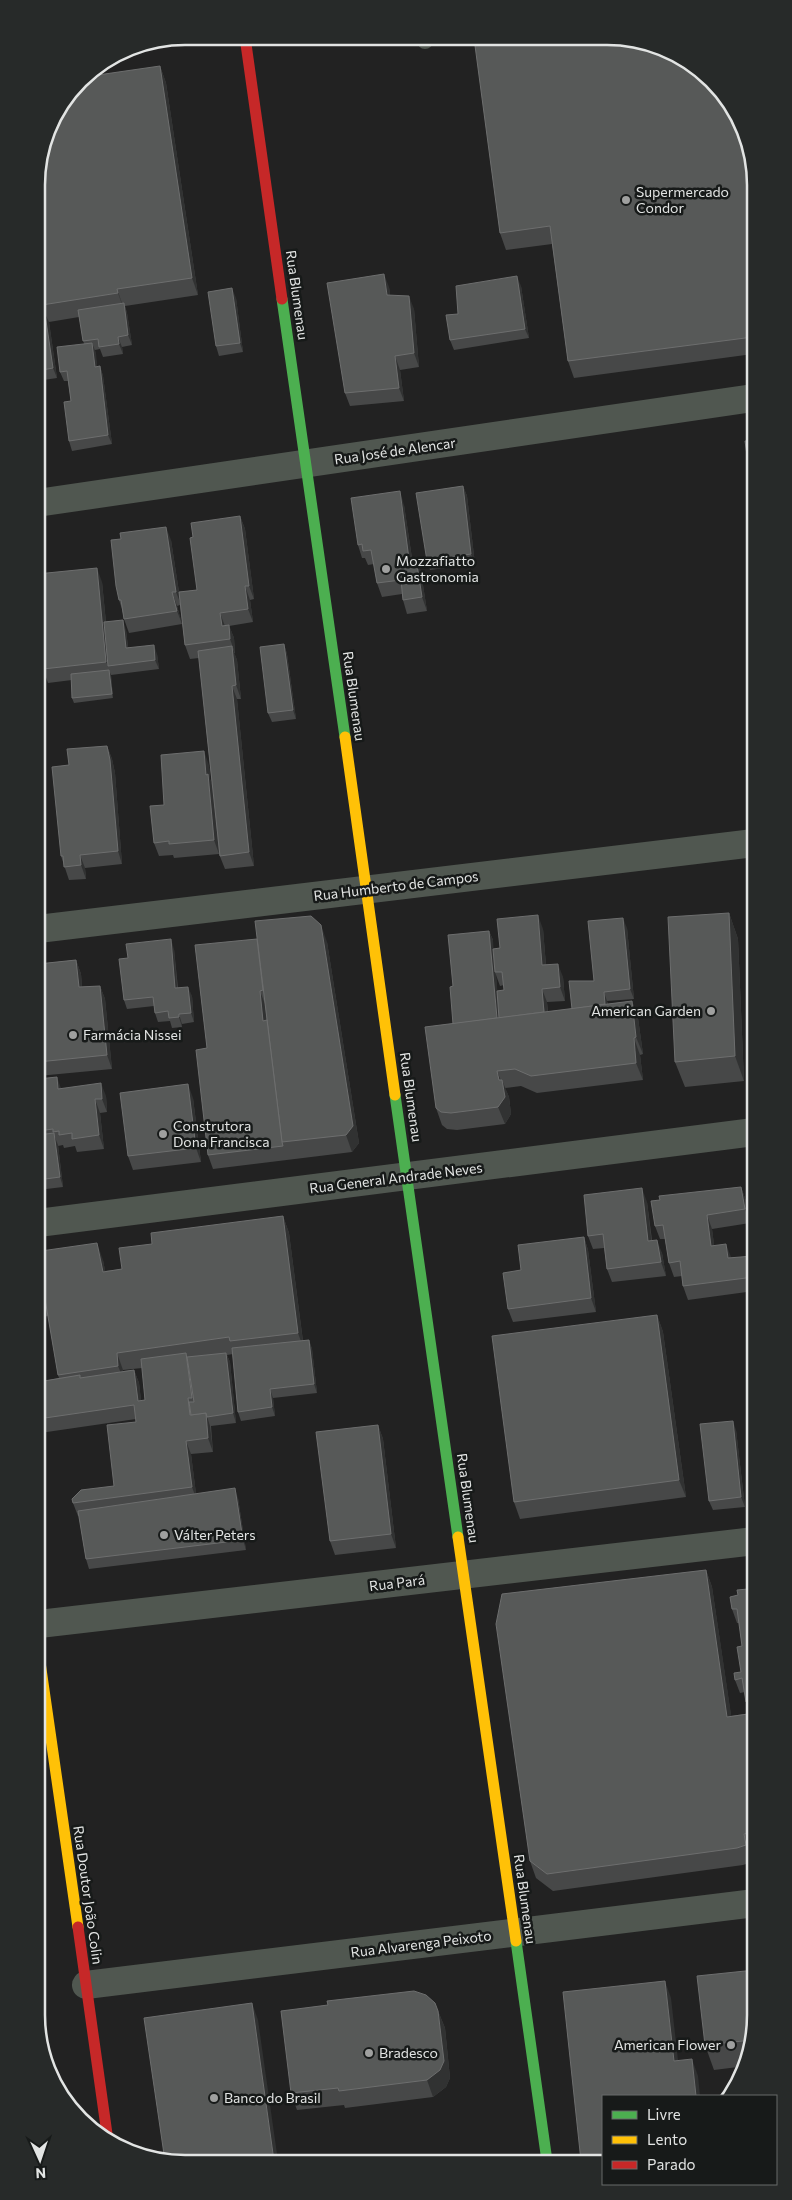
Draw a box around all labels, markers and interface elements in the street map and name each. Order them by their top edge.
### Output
place label: Supermercado Condor [636,183,729,216]
marker: Supermercado Condor [620,194,632,206]
street label: Rua Blumenau [283,249,312,341]
street label: Rua José de Alencar [333,434,457,467]
place label: Mozzafiatto Gastronomia [396,552,479,585]
marker: Mozzafiatto Gastronomia [380,563,392,575]
street label: Rua Blumenau [340,650,369,742]
street label: Rua Humberto de Campos [313,867,479,904]
place label: American Garden [591,1002,701,1019]
marker: American Garden [705,1005,717,1017]
place label: Farmácia Nissei [83,1026,182,1043]
marker: Farmácia Nissei [67,1029,79,1041]
street label: Rua Blumenau [397,1051,426,1143]
place label: Construtora Dona Francisca [173,1117,269,1150]
marker: Construtora Dona Francisca [157,1128,169,1140]
street label: Rua General Andrade Neves [308,1158,483,1197]
street label: Rua Blumenau [454,1452,483,1544]
place label: Válter Peters [174,1526,256,1543]
marker: Válter Peters [158,1529,170,1541]
street label: Rua Pará [368,1571,426,1594]
street label: Rua Doutor João Colin [70,1825,107,1965]
street label: Rua Blumenau [511,1853,540,1945]
street label: Rua Alvarenga Peixoto [349,1926,492,1961]
place label: American Flower [614,2036,721,2053]
marker: American Flower [725,2039,737,2051]
place label: Bradesco [379,2044,438,2061]
marker: Bradesco [363,2047,375,2059]
place label: Banco do Brasil [224,2089,321,2106]
marker: Banco do Brasil [208,2092,220,2104]
legend [602,2095,777,2185]
text: Livre [647,2105,681,2123]
text: Lento [647,2130,687,2148]
north arrow [15,2135,65,2185]
text: Parado [647,2155,696,2173]
text: N [35,2165,46,2182]

